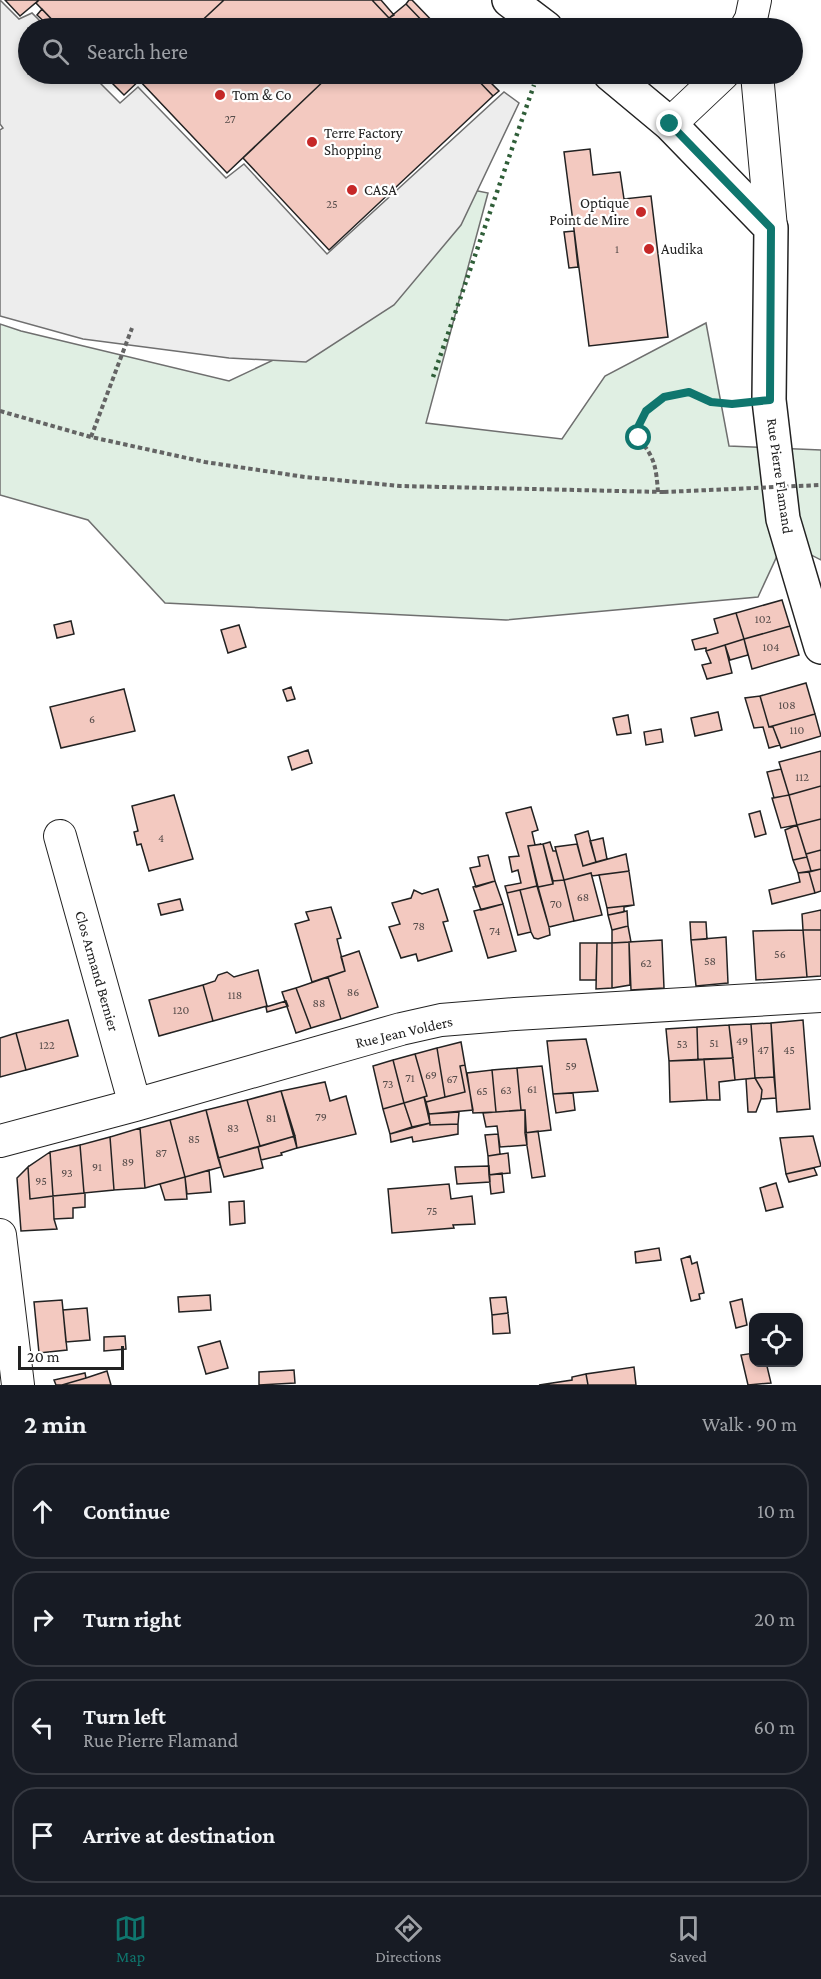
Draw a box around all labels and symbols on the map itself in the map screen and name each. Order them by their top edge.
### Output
place label: Tom & Co [232,87,291,103]
marker: Tom & Co [213,88,227,102]
route end [656,110,682,136]
house number: 27 [224,112,236,126]
place label: Terre Factory Shopping [324,125,403,159]
marker: Terre Factory Shopping [305,135,319,149]
place label: CASA [364,182,397,198]
marker: CASA [345,183,359,197]
place label: Optique Point de Mire [549,195,629,228]
house number: 25 [326,197,338,211]
marker: Optique Point de Mire [634,205,648,219]
place label: Audika [661,241,703,257]
house number: 1 [615,242,619,256]
marker: Audika [642,242,656,256]
street label: Rue Pierre Flamand [764,417,796,535]
route start [625,424,651,450]
house number: 102 [755,612,771,626]
house number: 104 [763,640,779,654]
house number: 108 [778,698,796,712]
house number: 6 [89,712,95,726]
house number: 110 [790,723,805,737]
house number: 112 [795,770,809,784]
house number: 4 [158,831,164,845]
house number: 68 [577,890,589,904]
house number: 70 [550,897,562,911]
street label: Clos Armand Bernier [72,909,122,1034]
house number: 78 [413,919,425,933]
house number: 74 [489,924,501,938]
house number: 56 [774,947,786,961]
house number: 58 [704,954,716,968]
house number: 62 [640,956,652,970]
house number: 86 [347,985,359,999]
house number: 118 [228,988,242,1002]
house number: 88 [313,996,325,1010]
house number: 120 [173,1003,189,1017]
street label: Rue Jean Volders [354,1013,454,1052]
house number: 49 [736,1034,748,1048]
house number: 51 [709,1036,719,1050]
house number: 53 [676,1037,688,1051]
house number: 122 [39,1038,55,1052]
house number: 47 [757,1043,769,1057]
house number: 45 [783,1043,795,1057]
house number: 59 [565,1059,577,1073]
house number: 69 [425,1068,437,1082]
house number: 71 [405,1071,415,1085]
house number: 67 [446,1072,458,1086]
house number: 73 [382,1077,394,1091]
house number: 61 [527,1082,537,1096]
house number: 63 [500,1083,512,1097]
house number: 65 [476,1084,488,1098]
house number: 79 [315,1110,327,1124]
house number: 81 [266,1111,276,1125]
house number: 83 [227,1121,239,1135]
house number: 85 [188,1132,200,1146]
house number: 87 [155,1146,167,1160]
house number: 89 [122,1155,134,1169]
house number: 91 [92,1160,102,1174]
house number: 93 [61,1166,73,1180]
house number: 95 [35,1174,47,1188]
house number: 75 [426,1204,438,1218]
scale bar [18,1343,124,1370]

